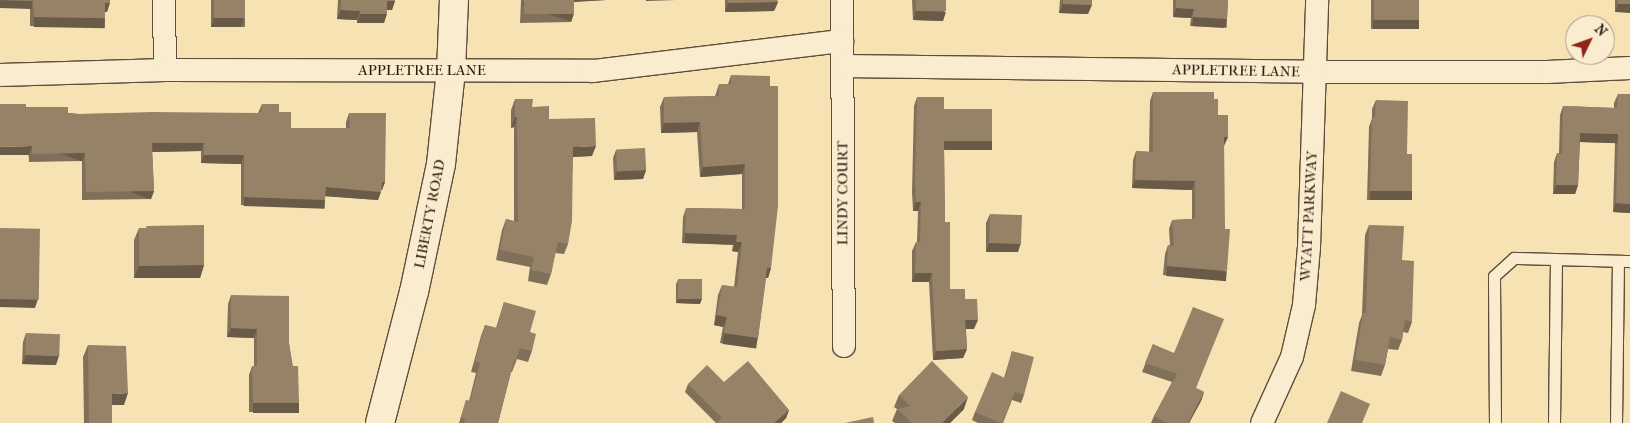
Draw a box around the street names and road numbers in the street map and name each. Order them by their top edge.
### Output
street label: APPLETREE LANE [1172,61,1300,81]
street label: APPLETREE LANE [358,62,486,80]
street label: LINDY COURT [834,141,852,245]
street label: WYATT PARKWAY [1297,150,1321,282]
street label: LIBERTY ROAD [411,158,449,270]

